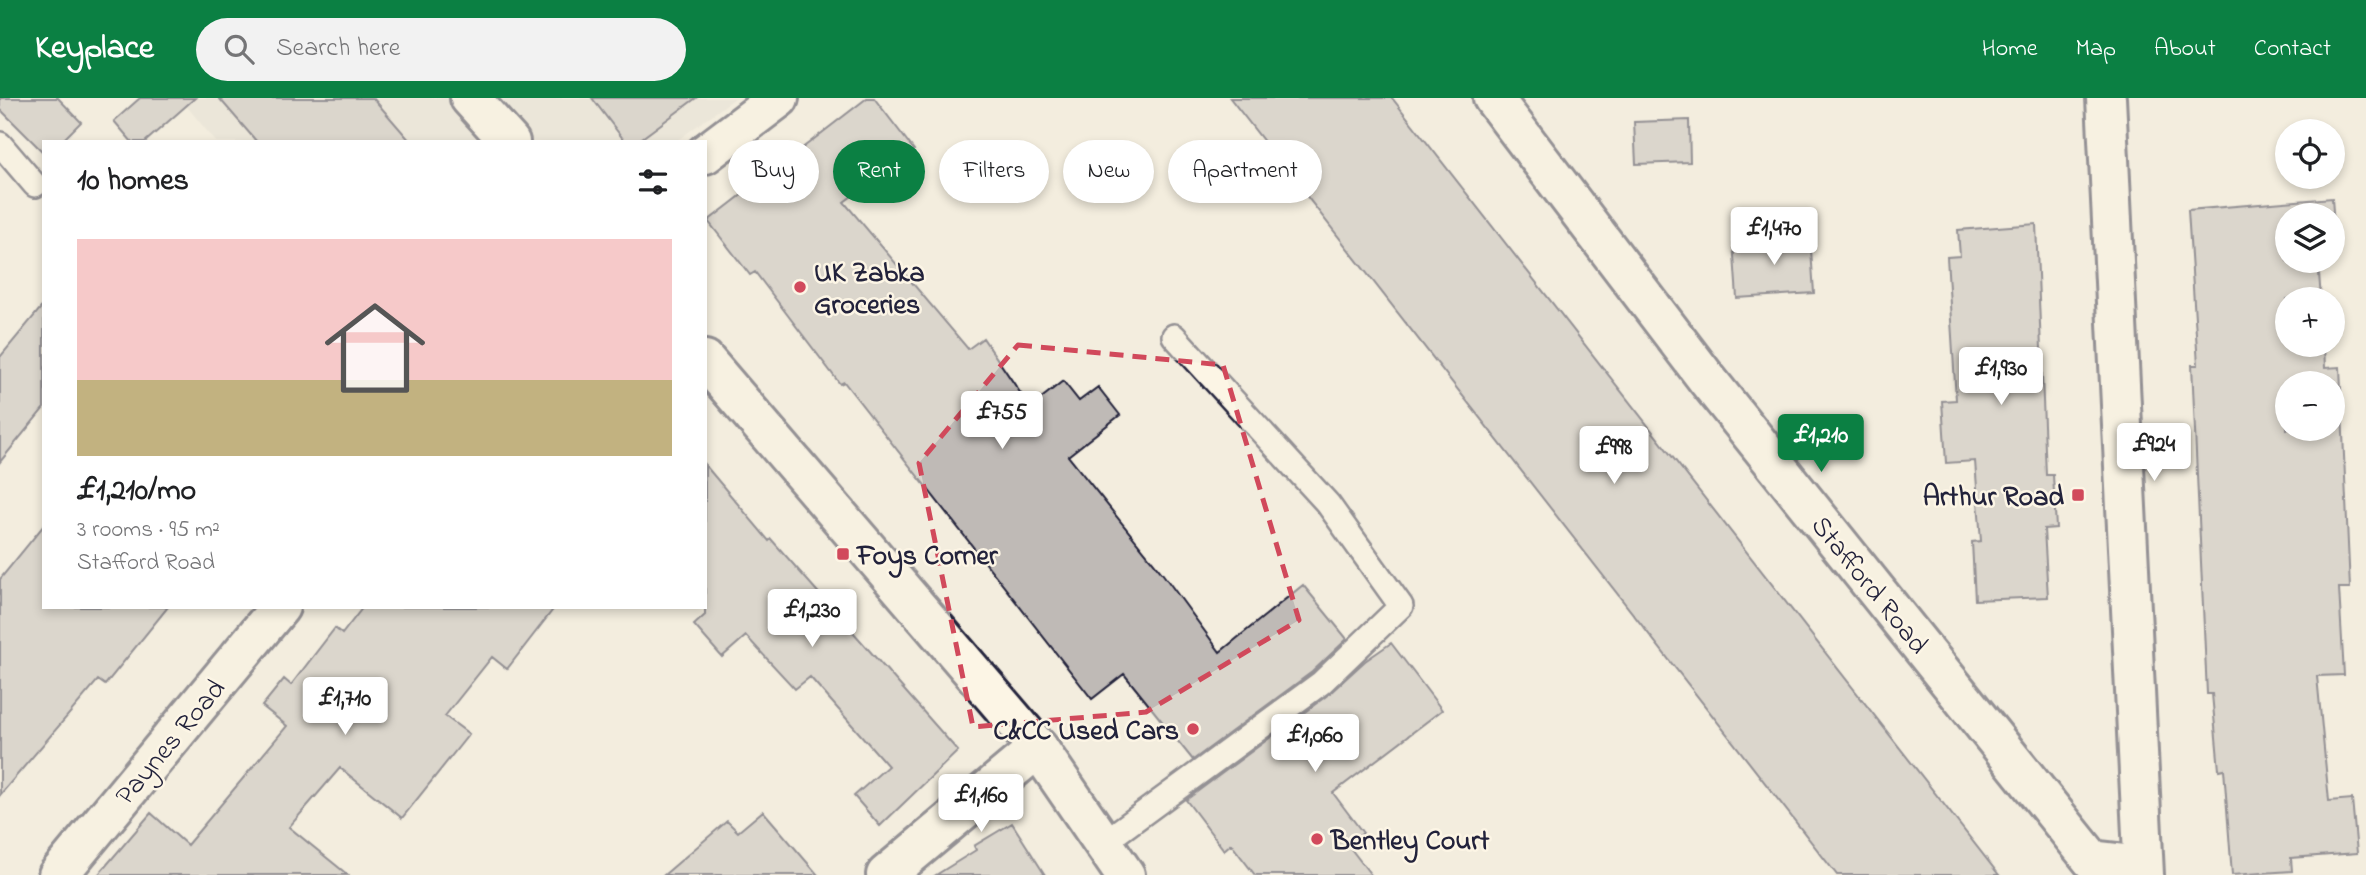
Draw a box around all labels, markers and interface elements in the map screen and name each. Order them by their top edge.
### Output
search box [196,18,686,81]
text: Keyplace [35,25,154,73]
icon: search [220,30,258,68]
text: Search here [276,30,400,68]
text: Home [1982,32,2038,67]
text: Map [2076,32,2116,67]
text: About [2154,32,2216,67]
text: Contact [2254,32,2331,67]
map controls [2275,119,2345,441]
button: locate [2275,119,2345,189]
chip: Buy [728,140,819,203]
chip: Rent [833,140,925,203]
chip: Filters [939,140,1049,203]
chip: New [1063,140,1154,203]
chip: Apartment [1168,140,1322,203]
text: 10 homes [77,160,189,204]
icon: filters [634,163,672,201]
button: layers [2275,203,2345,273]
pin: £1,470 [1717,208,1831,267]
text: £1,470 [1747,213,1801,246]
place label: UK Zabka Groceries [814,254,925,327]
marker: UK Zabka Groceries [792,279,808,295]
icon: home [312,285,438,411]
button: + [2275,287,2345,357]
pin: £1,930 [1944,348,2058,407]
text: £1,930 [1975,353,2027,386]
button: − [2275,371,2345,441]
pin: £755 [961,392,1043,451]
text: £755 [977,397,1027,430]
pin: £1,210 [1764,414,1878,474]
text: £1,210 [1794,420,1848,453]
pin: £924 [2113,424,2195,483]
pin: £998 [1573,426,1655,486]
text: £924 [2133,429,2175,462]
text: £998 [1596,432,1632,465]
text: £1,210/mo [77,470,196,514]
place label: Arthur Road [1923,478,2064,519]
marker: Arthur Road [2070,487,2086,503]
street label: Stafford Road [1800,508,1937,665]
text: 3 rooms · 95 m² [77,514,220,547]
place label: Foys Corner [855,537,999,578]
marker: Foys Corner [835,546,851,562]
text: Stafford Road [77,547,215,580]
pin: £1,230 [755,589,869,649]
text: £1,230 [784,595,840,628]
street label: Paynes Road [107,671,237,815]
pin: £1,710 [288,678,402,737]
text: £1,710 [319,683,371,716]
place label: C&CC Used Cars [993,712,1179,753]
pin: £1,060 [1258,714,1372,774]
text: £1,060 [1287,720,1343,753]
marker: C&CC Used Cars [1185,721,1201,737]
pin: £1,160 [924,774,1038,834]
text: £1,160 [954,780,1008,813]
place label: Bentley Court [1329,822,1490,863]
marker: Bentley Court [1309,831,1325,847]

